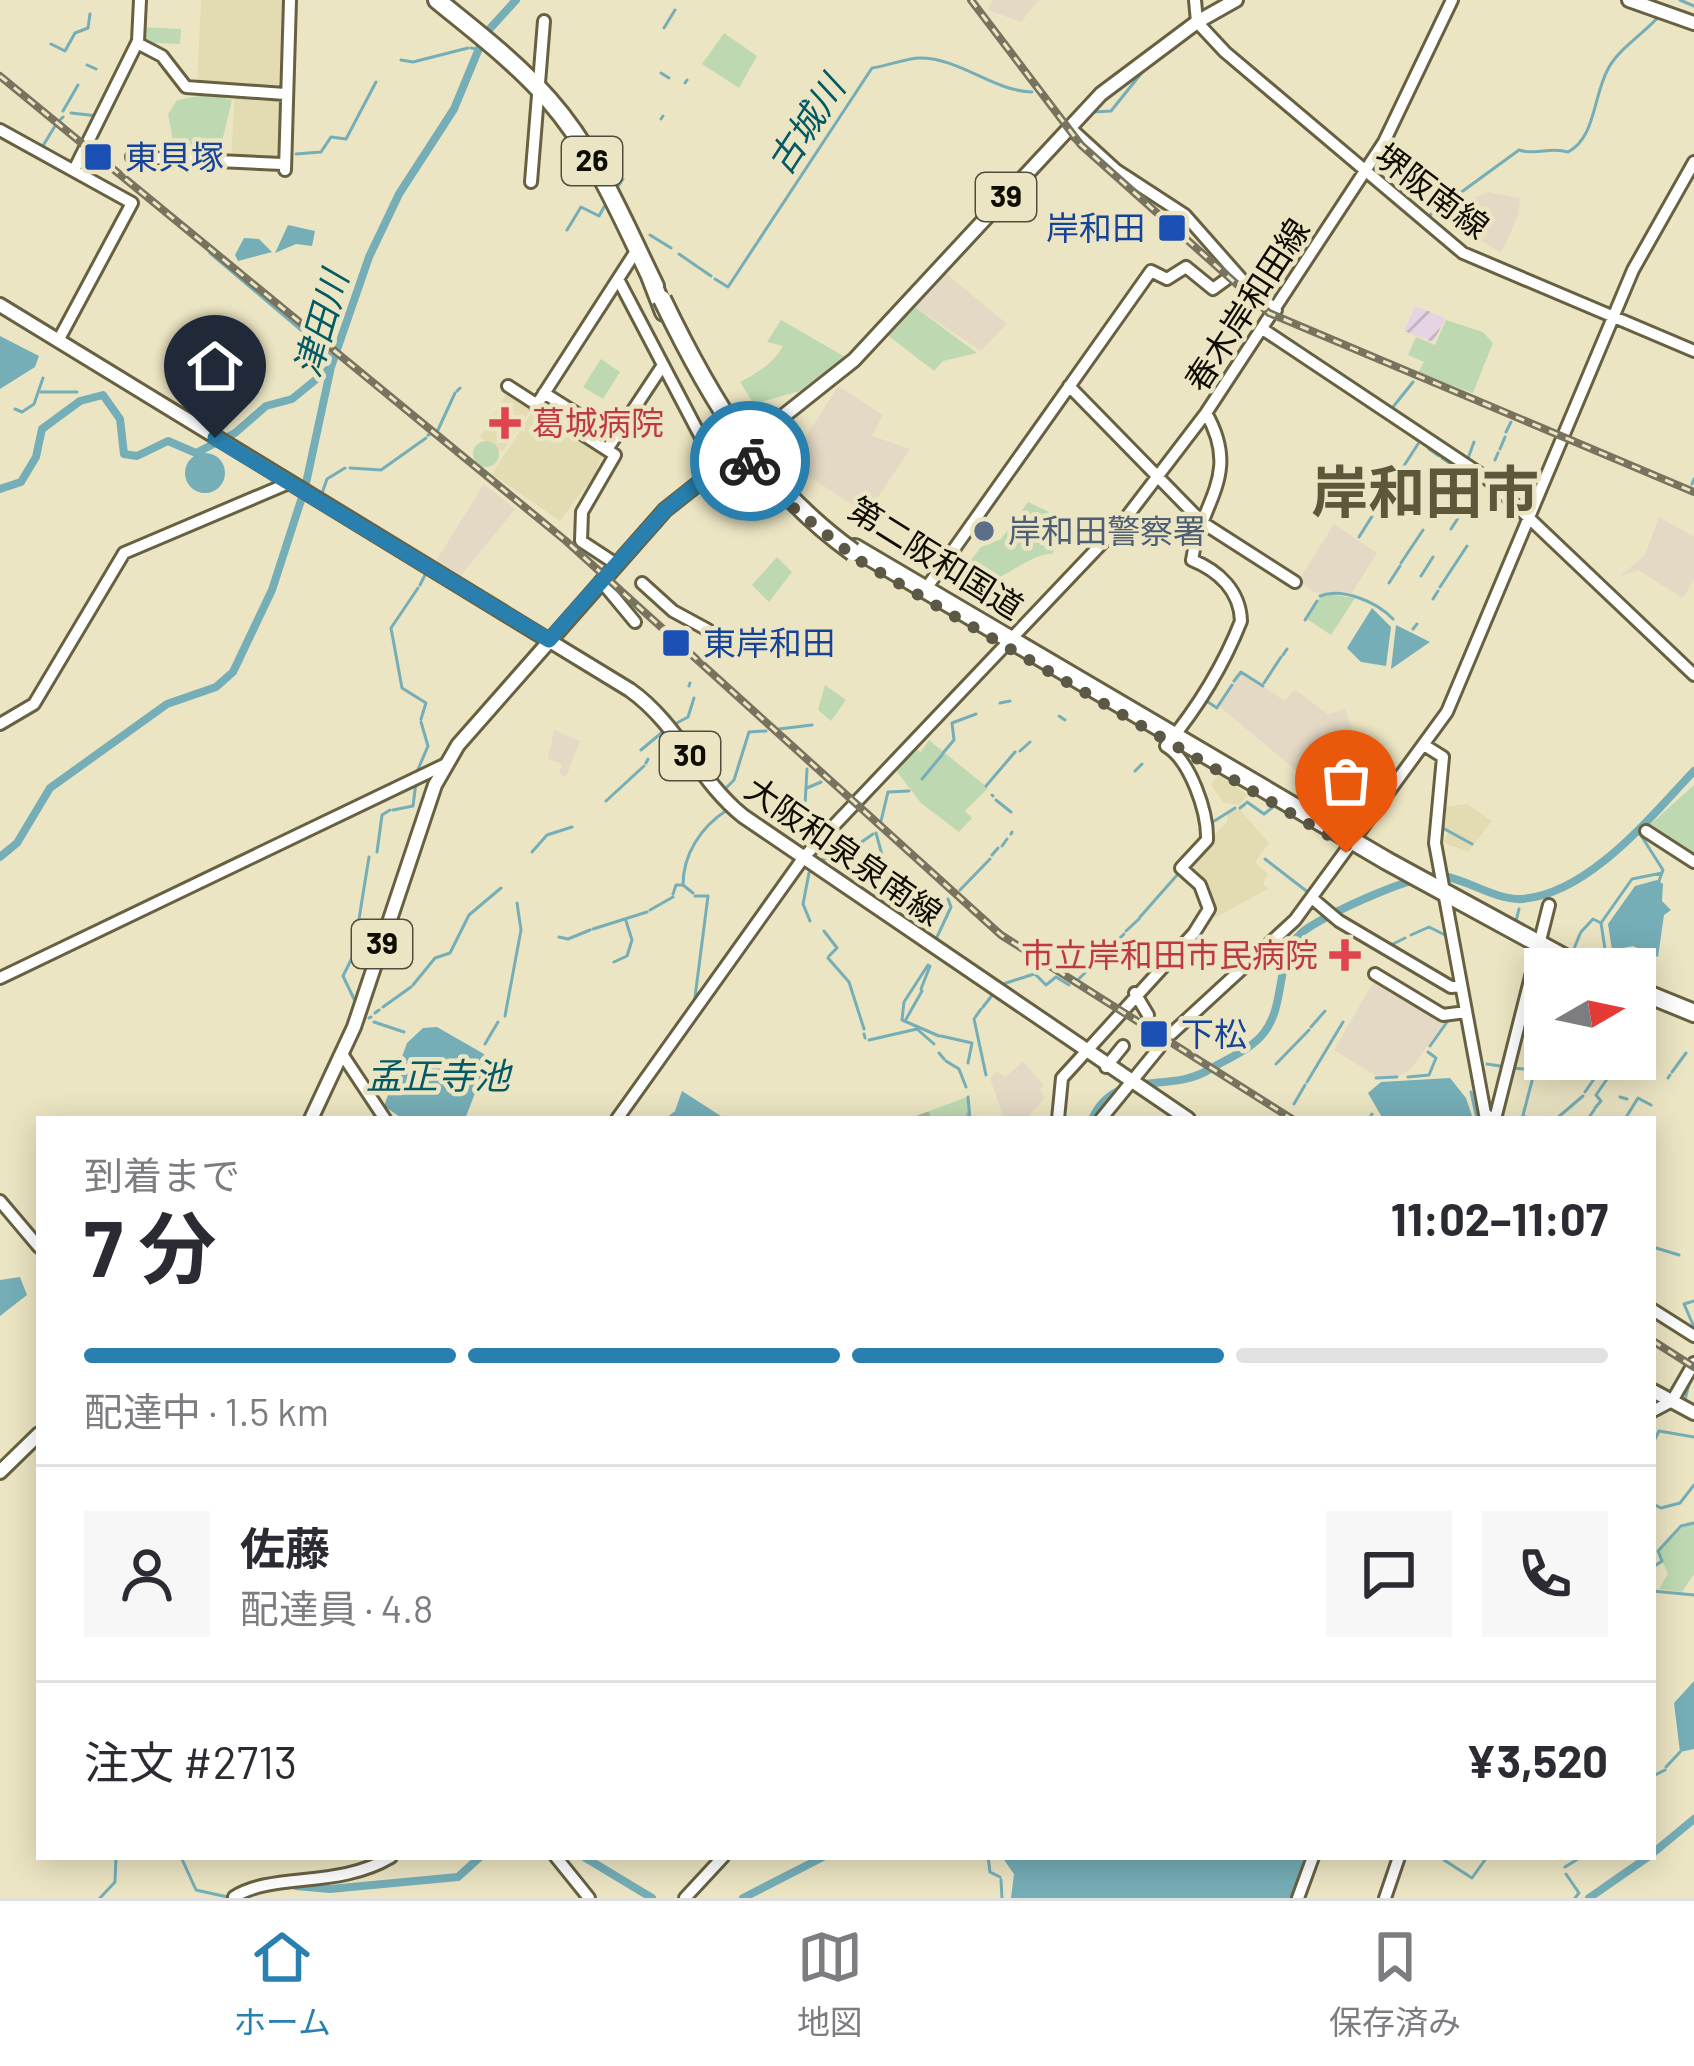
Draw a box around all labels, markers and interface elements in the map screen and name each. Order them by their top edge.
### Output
water label: 古城川 [757,64,854,181]
street label: 堺阪南線 [1368,135,1497,246]
place label: 東貝塚 [125,136,224,176]
road number: 26 [562,137,622,185]
marker: 東貝塚 [82,141,114,173]
road number: 39 [976,173,1036,221]
place label: 岸和田 [1046,207,1145,247]
street label: 春木岸和田線 [1175,211,1317,398]
marker: 岸和田 [1156,212,1188,244]
water label: 津田川 [284,262,356,381]
pin [164,315,266,438]
icon: home [182,333,248,399]
courier [690,401,810,521]
place label: 葛城病院 [532,402,664,442]
marker: 葛城病院 [489,407,521,439]
icon: bike [717,428,783,494]
district label: 岸和田市 [1311,456,1539,524]
street label: 第二阪和国道 [842,488,1031,627]
place label: 岸和田警察署 [1008,510,1206,550]
marker: 岸和田警察署 [971,518,997,544]
place label: 東岸和田 [703,622,835,662]
marker: 東岸和田 [660,627,692,659]
pin [1295,730,1397,853]
road number: 30 [660,732,720,780]
icon: bag [1313,748,1379,814]
street label: 大阪和泉泉南線 [738,768,951,933]
road number: 39 [352,920,412,968]
place label: 市立岸和田市民病院 [1021,934,1318,974]
marker: 市立岸和田市民病院 [1329,939,1361,971]
north arrow [1524,948,1656,1080]
map controls [1524,948,1656,1080]
place label: 下松 [1181,1013,1247,1053]
marker: 下松 [1138,1018,1170,1050]
water label: 孟正寺池 [366,1053,513,1096]
text: 到着まで [84,1151,240,1198]
text: 11:02–11:07 [1391,1191,1608,1245]
text: 7 分 [84,1199,216,1293]
text: 配達中 · 1.5 km [84,1387,329,1434]
button: person [84,1511,210,1637]
button: chat [1326,1511,1452,1637]
button: phone [1482,1511,1608,1637]
text: 佐藤 [240,1520,330,1574]
text: 配達員 · 4.8 [240,1584,433,1631]
text: ¥3,520 [1466,1733,1608,1787]
text: 注文 #2713 [84,1734,297,1788]
tab: ホーム [233,1924,331,2044]
tab: 地図 [797,1924,863,2044]
tab: 保存済み [1329,1924,1461,2044]

